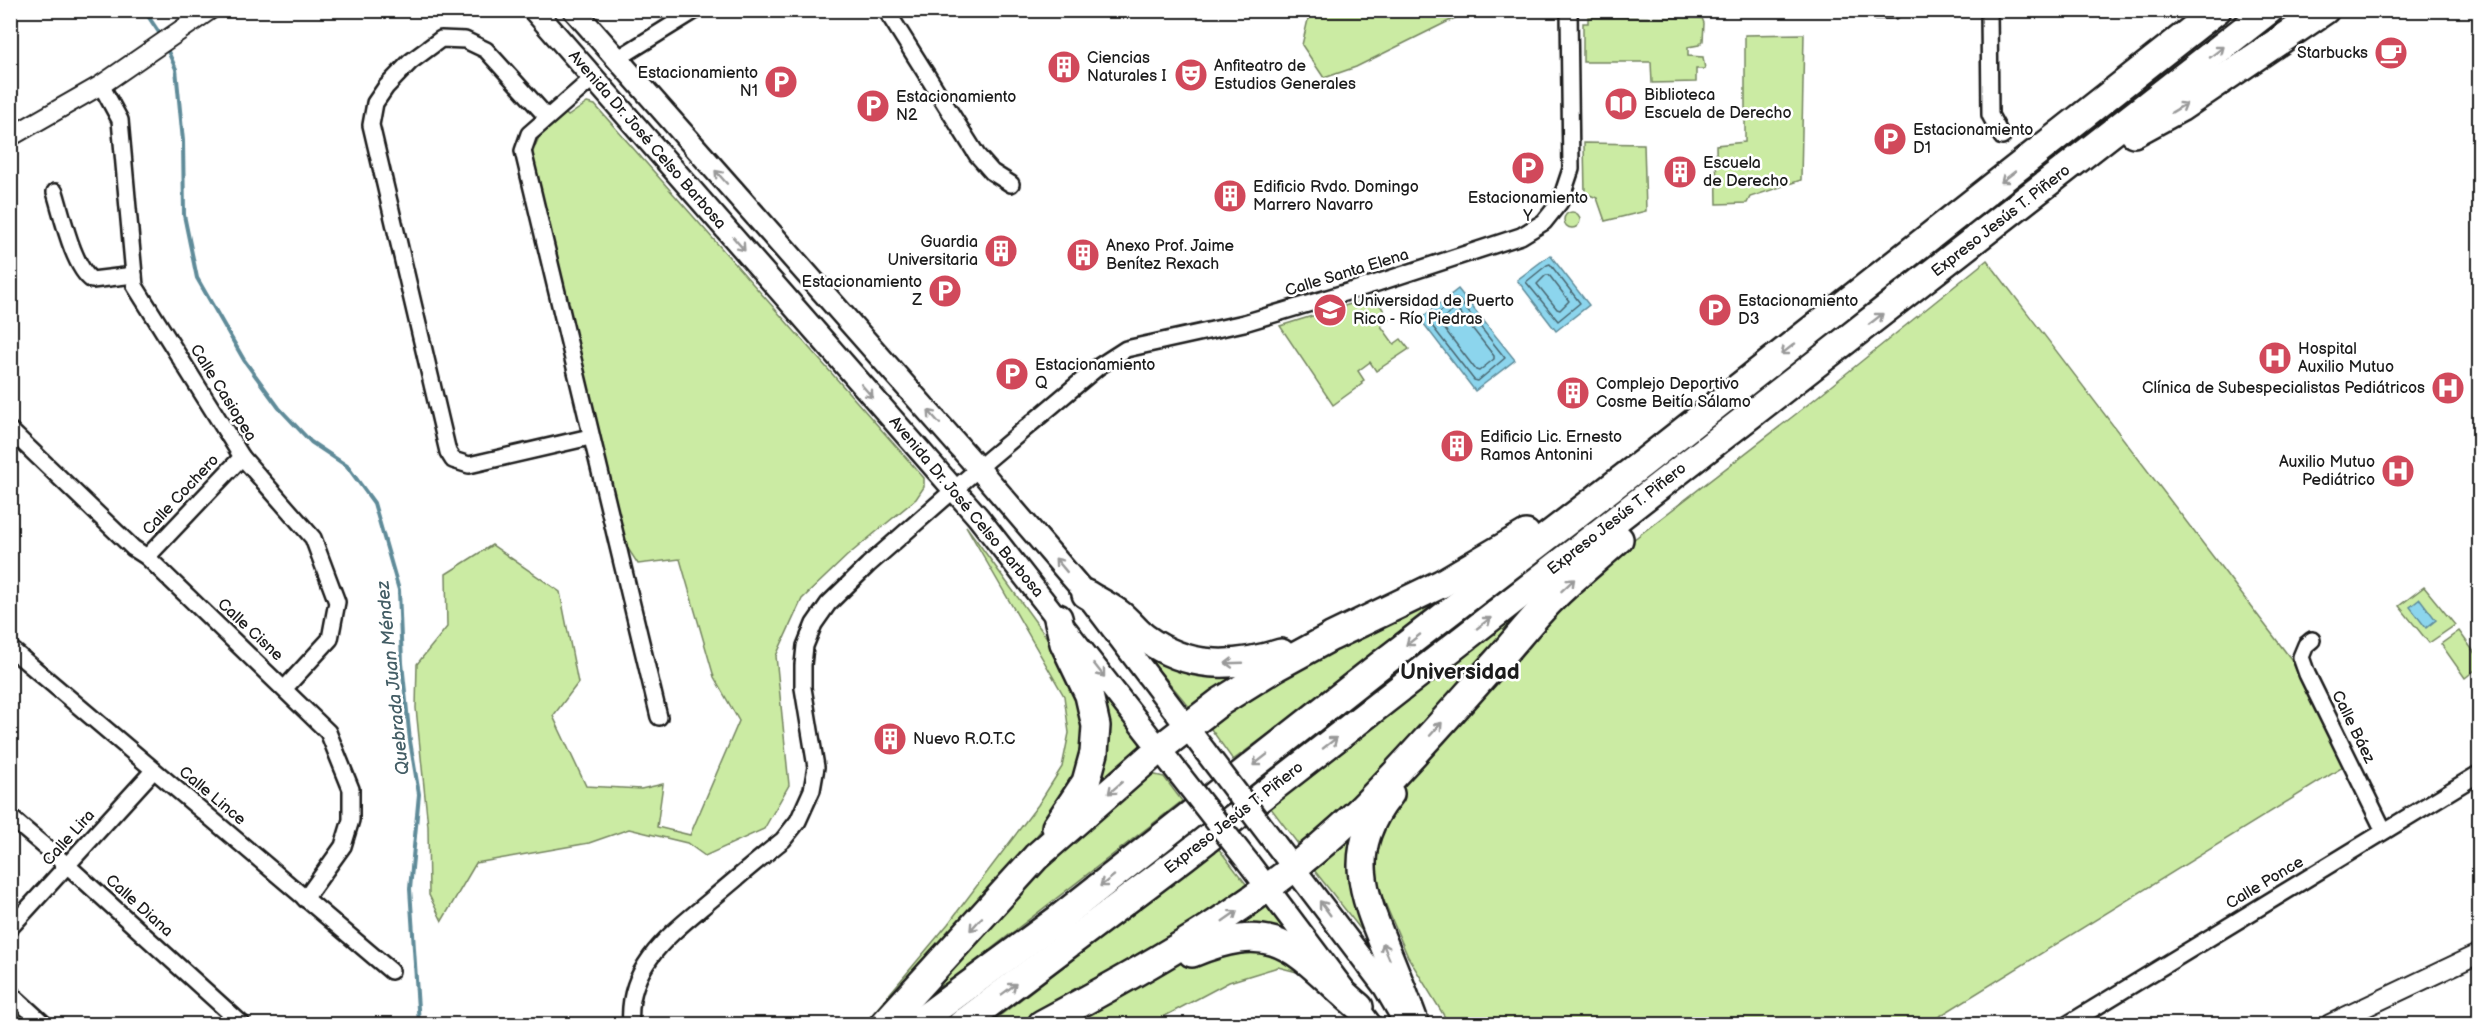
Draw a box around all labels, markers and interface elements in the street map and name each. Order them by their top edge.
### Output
cafe icon: Starbucks [2373,35,2409,71]
place label: Starbucks [2297,44,2368,63]
one-way arrow [2209,45,2225,58]
street label: Avenida Dr. José Celso Barbosa [564,47,730,233]
building icon: Ciencias Naturales I [1046,49,1082,85]
place label: Ciencias Naturales I [1087,49,1167,86]
theatre icon: Anfiteatro de Estudios Generales [1173,57,1209,93]
place label: Anfiteatro de Estudios Generales [1214,57,1356,94]
place label: Estacionamiento N1 [638,64,758,101]
parking icon: Estacionamiento N1 [763,64,799,100]
library icon: Biblioteca Escuela de Derecho [1603,86,1639,122]
place label: Biblioteca Escuela de Derecho [1644,86,1792,123]
parking icon: Estacionamiento N2 [855,88,891,124]
place label: Estacionamiento N2 [896,88,1016,125]
one-way arrow [2170,102,2187,114]
parking icon: Estacionamiento D1 [1872,121,1908,157]
place label: Estacionamiento D1 [1913,121,2033,158]
parking icon: Estacionamiento Y [1510,150,1546,186]
building icon: Escuela de Derecho [1662,154,1698,190]
place label: Escuela de Derecho [1703,154,1788,191]
street label: Expreso Jesús T. Piñero [1928,161,2074,281]
one-way arrow [715,169,728,185]
one-way arrow [2000,171,2016,184]
building icon: Edificio Rvdo. Domingo Marrero Navarro [1212,178,1248,214]
place label: Edificio Rvdo. Domingo Marrero Navarro [1253,178,1419,215]
place label: Estacionamiento Y [1468,189,1588,226]
place label: Guardia Universitaria [888,233,978,270]
building icon: Guardia Universitaria [983,233,1019,269]
one-way arrow [732,236,746,251]
building icon: Anexo Prof. Jaime Benítez Rexach [1065,237,1101,273]
place label: Anexo Prof. Jaime Benítez Rexach [1106,237,1235,274]
street label: Calle Santa Elena [1283,245,1411,301]
place label: Estacionamiento Z [802,273,922,310]
parking icon: Estacionamiento Z [927,273,963,309]
school or university icon: Universidad de Puerto Rico - Río Piedras [1312,292,1348,328]
place label: Universidad de Puerto Rico - Río Piedras [1353,292,1514,329]
parking icon: Estacionamiento D3 [1697,292,1733,328]
place label: Estacionamiento D3 [1738,292,1858,329]
one-way arrow [1867,312,1883,325]
hospital icon: Hospital Auxilio Mutuo [2257,340,2293,376]
place label: Hospital Auxilio Mutuo [2298,340,2394,377]
street label: Calle Casiopea [186,341,260,445]
one-way arrow [1780,343,1796,356]
parking icon: Estacionamiento Q [994,356,1030,392]
place label: Estacionamiento Q [1035,356,1155,393]
hospital icon: Clínica de Subespecialistas Pediátricos [2430,370,2466,406]
building icon: Complejo Deportivo Cosme Beitía Sálamo [1555,375,1591,411]
place label: Complejo Deportivo Cosme Beitía Sálamo [1596,375,1751,412]
place label: Clínica de Subespecialistas Pediátricos [2142,379,2425,398]
one-way arrow [860,383,874,398]
one-way arrow [927,410,941,425]
street label: Avenida Dr. José Celso Barbosa [885,413,1047,601]
building icon: Edificio Lic. Ernesto Ramos Antonini [1439,428,1475,464]
place label: Edificio Lic. Ernesto Ramos Antonini [1480,428,1622,465]
street label: Calle Cochero [139,451,223,539]
place label: Auxilio Mutuo Pediátrico [2279,453,2375,490]
hospital icon: Auxilio Mutuo Pediátrico [2380,453,2416,489]
street label: Expreso Jesús T. Piñero [1544,459,1690,579]
one-way arrow [1055,557,1068,573]
one-way arrow [1560,577,1575,592]
water label: Quebrada Juan Méndez [372,579,414,776]
street label: Calle Cisne [213,595,287,666]
one-way arrow [1476,616,1492,629]
one-way arrow [1405,633,1421,646]
one-way arrow [1225,658,1244,669]
district label: Universidad [1400,659,1520,686]
one-way arrow [1092,662,1105,678]
street label: Calle Báez [2327,688,2379,767]
building icon: Nuevo R.O.T.C [872,721,908,757]
one-way arrow [1429,722,1443,737]
place label: Nuevo R.O.T.C [913,730,1015,749]
one-way arrow [1322,736,1338,749]
one-way arrow [1252,754,1268,767]
street label: Expreso Jesús T. Piñero [1161,758,1307,878]
street label: Calle Lince [175,763,250,830]
one-way arrow [1108,781,1123,795]
street label: Calle Lira [39,806,99,870]
street label: Calle Ponce [2223,852,2308,913]
street label: Calle Diana [102,871,176,941]
one-way arrow [1099,874,1115,887]
one-way arrow [1319,900,1331,916]
one-way arrow [1221,910,1238,922]
one-way arrow [969,916,983,931]
one-way arrow [1380,942,1391,960]
one-way arrow [1001,983,1017,996]

